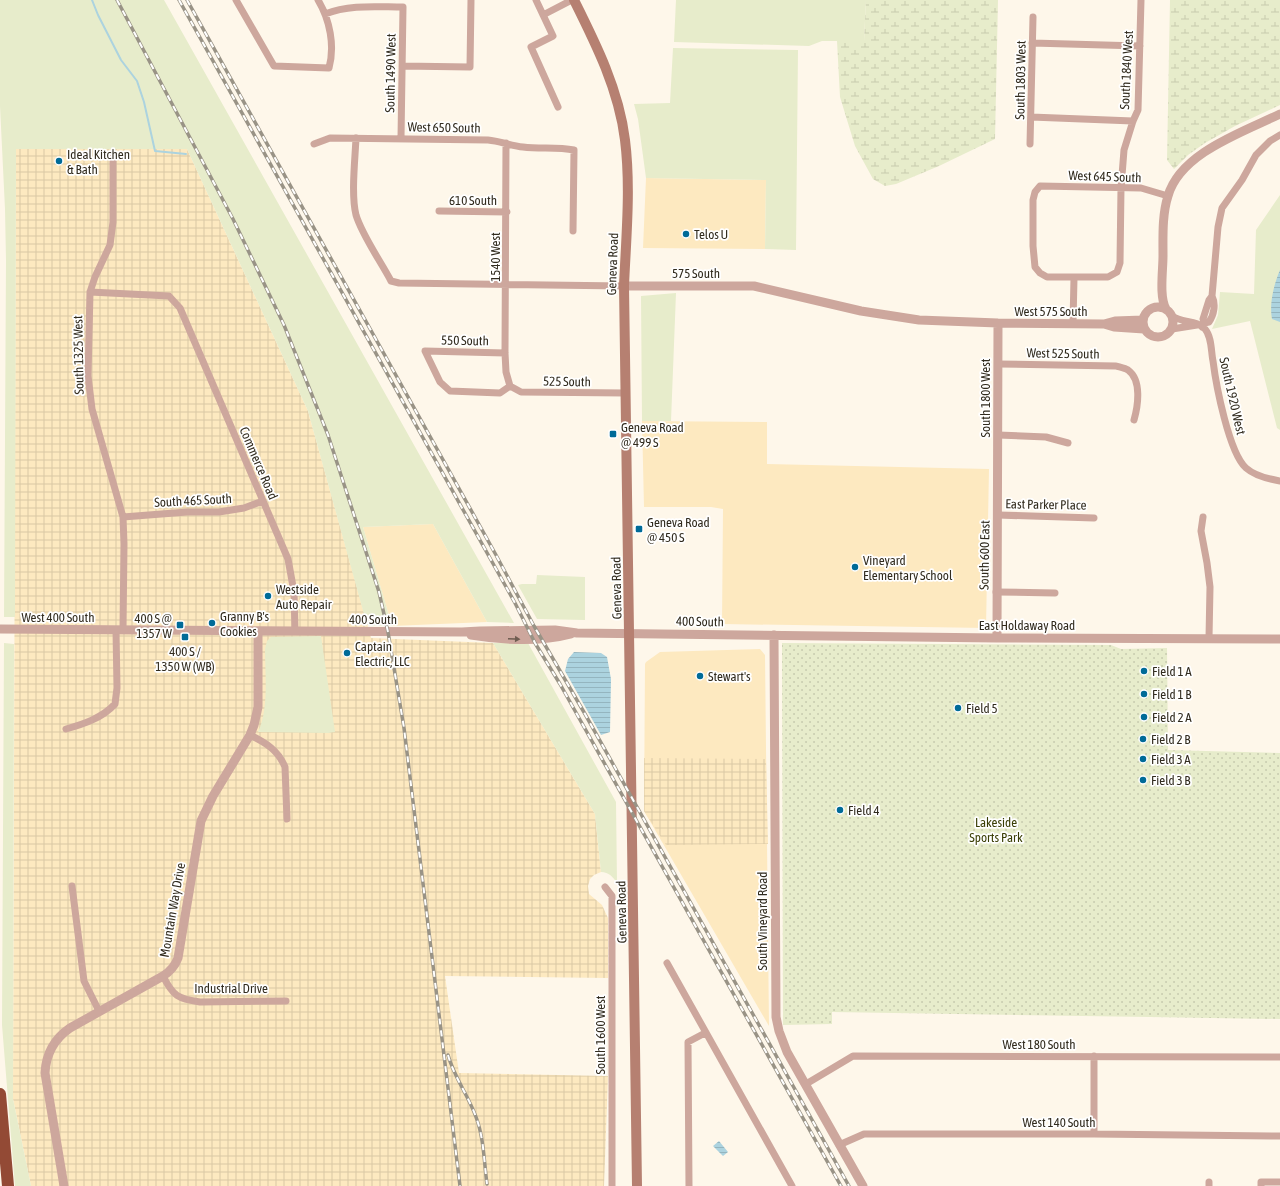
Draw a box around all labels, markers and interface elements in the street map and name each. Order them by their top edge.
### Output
street label: South 1840 West [1117,30,1136,110]
street label: South 1490 West [382,33,399,113]
street label: South 1803 West [1012,40,1029,120]
street label: West 650 South [407,119,481,136]
place label: Ideal Kitchen & Bath [67,147,130,177]
marker: Ideal Kitchen & Bath [54,156,64,166]
street label: West 645 South [1068,168,1142,185]
street label: 610 South [449,193,497,208]
place label: Telos U [694,227,728,242]
marker: Telos U [681,229,691,239]
street label: 1540 West [488,232,503,282]
street label: Geneva Road [604,232,621,296]
street label: 575 South [672,266,720,281]
street label: West 575 South [1014,304,1088,319]
street label: South 1325 West [70,315,87,395]
street label: 550 South [441,333,489,348]
street label: West 525 South [1026,345,1100,362]
street label: South 1920 West [1216,356,1249,437]
street label: South 1800 West [978,358,993,438]
street label: 525 South [543,374,591,389]
place label: Geneva Road @ 499 S [621,420,684,450]
street label: Commerce Road [236,424,281,502]
marker: Geneva Road @ 499 S [608,429,618,439]
street label: South 465 South [154,491,232,510]
street label: East Parker Place [1005,496,1087,513]
place label: Geneva Road @ 450 S [647,515,710,545]
street label: South 600 East [976,520,993,590]
marker: Geneva Road @ 450 S [634,524,644,534]
place label: Vineyard Elementary School [863,553,953,583]
street label: Geneva Road [608,556,625,619]
marker: Vineyard Elementary School [850,562,860,572]
place label: Westside Auto Repair [276,582,332,612]
marker: Westside Auto Repair [263,591,273,601]
place label: Granny B's Cookies [220,609,270,639]
street label: West 400 South [21,610,95,625]
place label: 400 S @ 1357 W [135,611,173,641]
street label: 400 South [349,612,397,627]
street label: 400 South [676,614,724,629]
marker: Granny B's Cookies [207,618,217,628]
street label: East Holdaway Road [979,618,1075,633]
marker: 400 S @ 1357 W [175,620,185,630]
marker: 400 S / 1350 W (WB) [180,632,190,642]
one-way arrow [508,635,520,642]
place label: Captain Electric, LLC [355,639,410,669]
place label: 400 S / 1350 W (WB) [155,644,215,674]
marker: Captain Electric, LLC [342,648,352,658]
place label: Field 1 A [1152,664,1192,679]
marker: Field 1 A [1139,666,1149,676]
place label: Stewart's [708,669,751,684]
marker: Stewart's [695,671,705,681]
place label: Field 1 B [1152,687,1192,702]
marker: Field 1 B [1139,689,1149,699]
place label: Field 5 [966,701,998,716]
marker: Field 5 [953,703,963,713]
place label: Field 2 A [1152,710,1192,725]
marker: Field 2 A [1139,712,1149,722]
place label: Field 2 B [1151,732,1191,747]
marker: Field 2 B [1138,734,1148,744]
place label: Field 3 A [1151,752,1191,767]
marker: Field 3 A [1138,754,1148,764]
place label: Field 3 B [1151,773,1191,788]
marker: Field 3 B [1138,775,1148,785]
place label: Field 4 [848,803,880,818]
marker: Field 4 [835,805,845,815]
park label: Lakeside Sports Park [969,815,1023,845]
street label: Mountain Way Drive [157,862,188,959]
street label: South Vineyard Road [755,872,770,970]
street label: Geneva Road [613,880,630,943]
street label: Industrial Drive [194,981,268,996]
street label: South 1600 West [593,995,608,1075]
street label: West 180 South [1002,1037,1076,1052]
street label: West 140 South [1022,1115,1096,1130]

